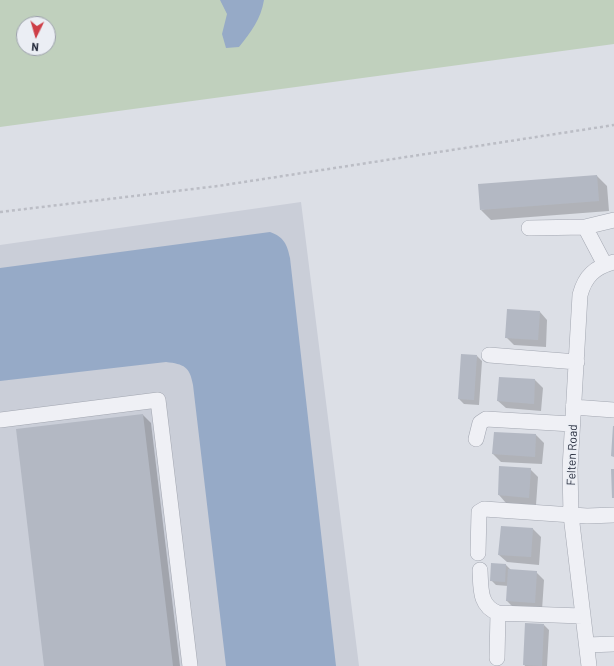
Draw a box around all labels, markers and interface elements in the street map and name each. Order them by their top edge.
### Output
north arrow [16,16,56,56]
text: N [31,41,39,54]
street label: Felten Road [564,424,580,486]

